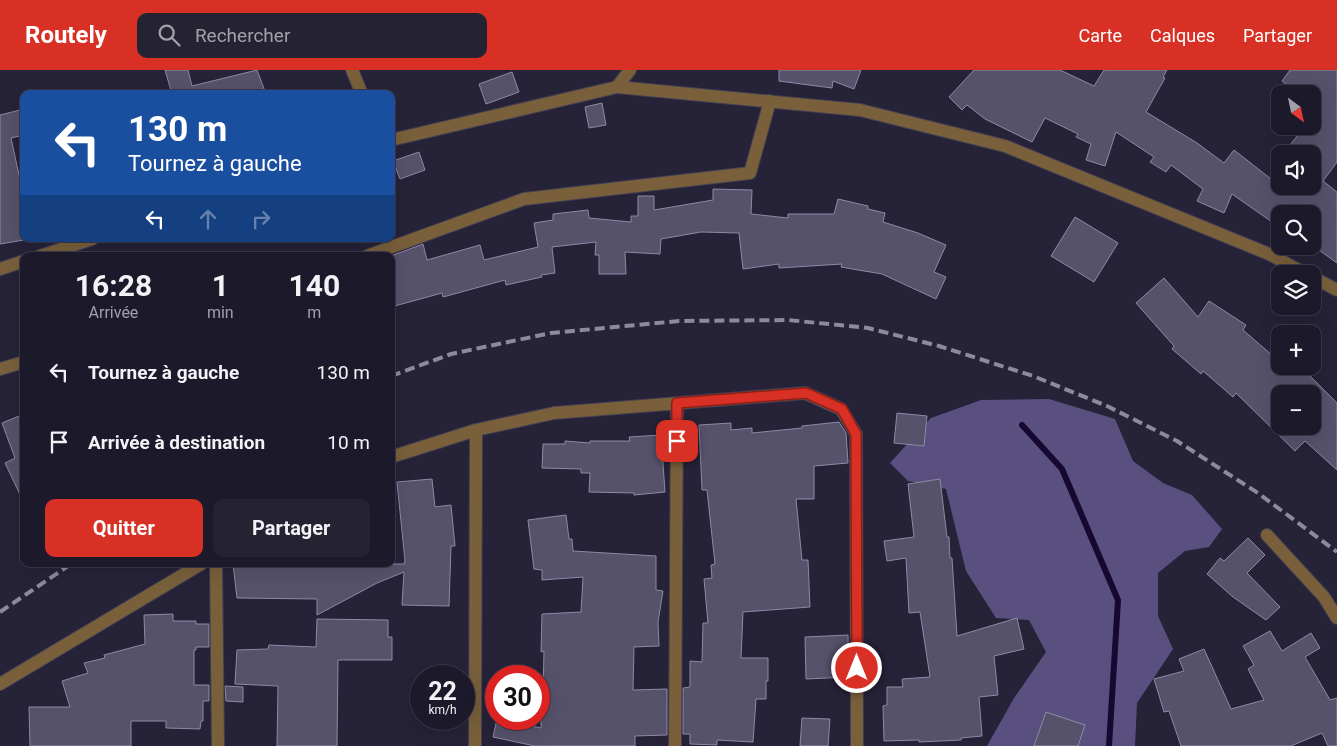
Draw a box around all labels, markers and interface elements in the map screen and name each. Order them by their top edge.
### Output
search box [137,13,487,58]
text: Routely [25,21,107,49]
icon: search [155,21,183,49]
text: Rechercher [195,24,290,47]
text: Carte [1079,25,1122,46]
text: Calques [1150,25,1215,46]
text: Partager [1243,25,1312,46]
north arrow [1271,85,1321,135]
map controls [1271,85,1321,435]
text: 130 m [128,109,227,150]
icon: left [45,110,110,175]
button: sound [1271,145,1321,195]
text: Tournez à gauche [128,151,302,176]
icon: left [141,205,169,233]
icon: ahead [194,205,222,233]
icon: right [247,205,275,233]
button: search [1271,205,1321,255]
button: layers [1271,265,1321,315]
text: 16:28 [75,268,152,303]
text: 1 [212,268,229,303]
text: 140 [289,268,340,303]
text: Arrivée [89,303,138,322]
text: min [207,303,234,322]
text: m [307,303,321,322]
button: + [1271,325,1321,375]
icon: left [45,358,73,386]
text: Tournez à gauche [88,361,239,384]
text: 130 m [317,361,370,384]
button: − [1271,385,1321,435]
pin [656,420,698,462]
icon: arrive [663,427,691,455]
icon: arrive [45,428,73,456]
text: Arrivée à destination [88,431,265,454]
text: 10 m [327,431,370,454]
button: Quitter [45,499,203,557]
button: Partager [213,499,370,557]
position arrow [830,641,882,693]
speed limit sign: 30 [485,665,550,730]
text: 22 [428,677,457,706]
text: km/h [428,703,457,717]

